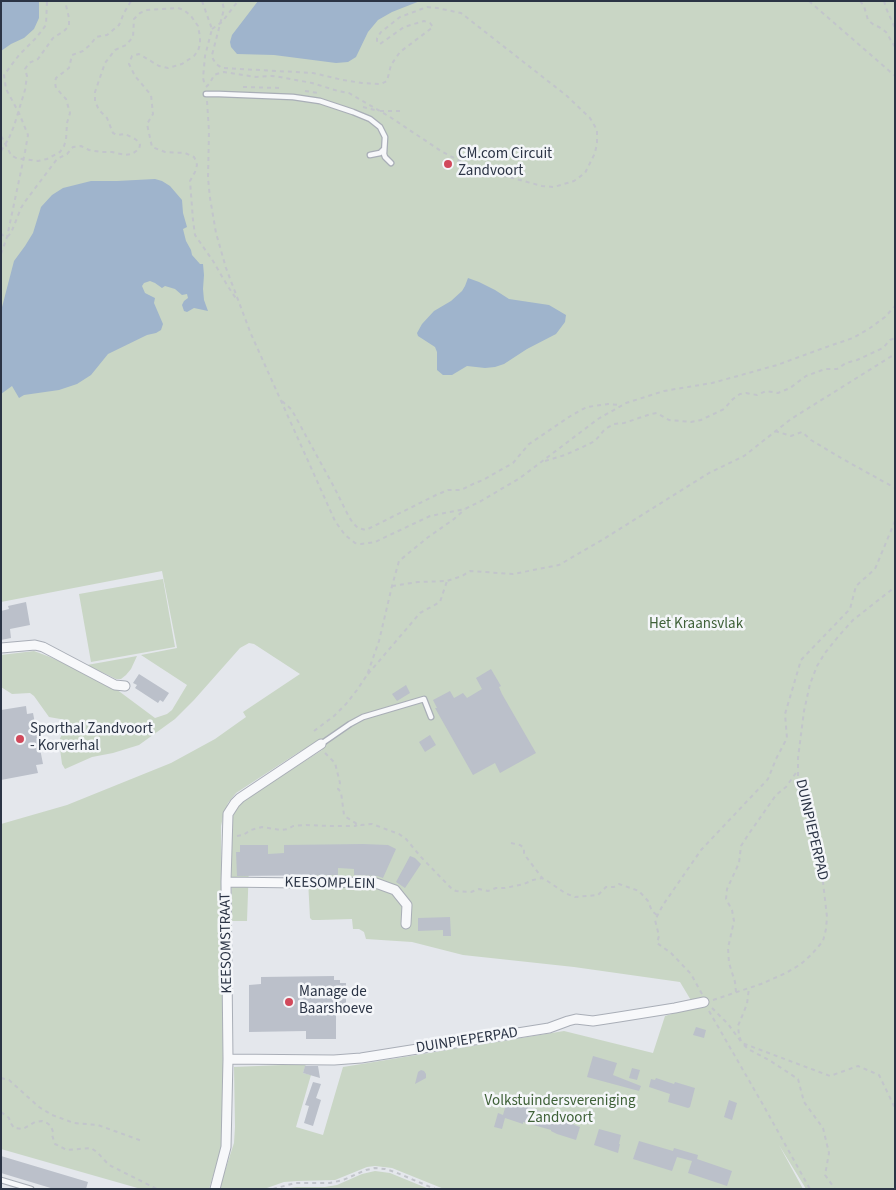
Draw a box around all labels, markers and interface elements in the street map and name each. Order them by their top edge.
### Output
place label: CM.com Circuit Zandvoort [458,146,552,181]
marker: CM.com Circuit Zandvoort [442,158,454,170]
park label: Het Kraansvlak [649,616,743,634]
place label: Sporthal Zandvoort - Korverhal [30,721,153,756]
marker: Sporthal Zandvoort - Korverhal [14,733,26,745]
street label: DUINPIEPERPAD [791,778,831,882]
street label: KEESOMPLEIN [284,874,376,894]
street label: KEESOMSTRAAT [217,892,237,994]
place label: Manage de Baarshoeve [299,984,373,1019]
marker: Manage de Baarshoeve [283,996,295,1008]
street label: DUINPIEPERPAD [415,1024,519,1058]
park label: Volkstuindersvereniging Zandvoort [485,1093,635,1128]

